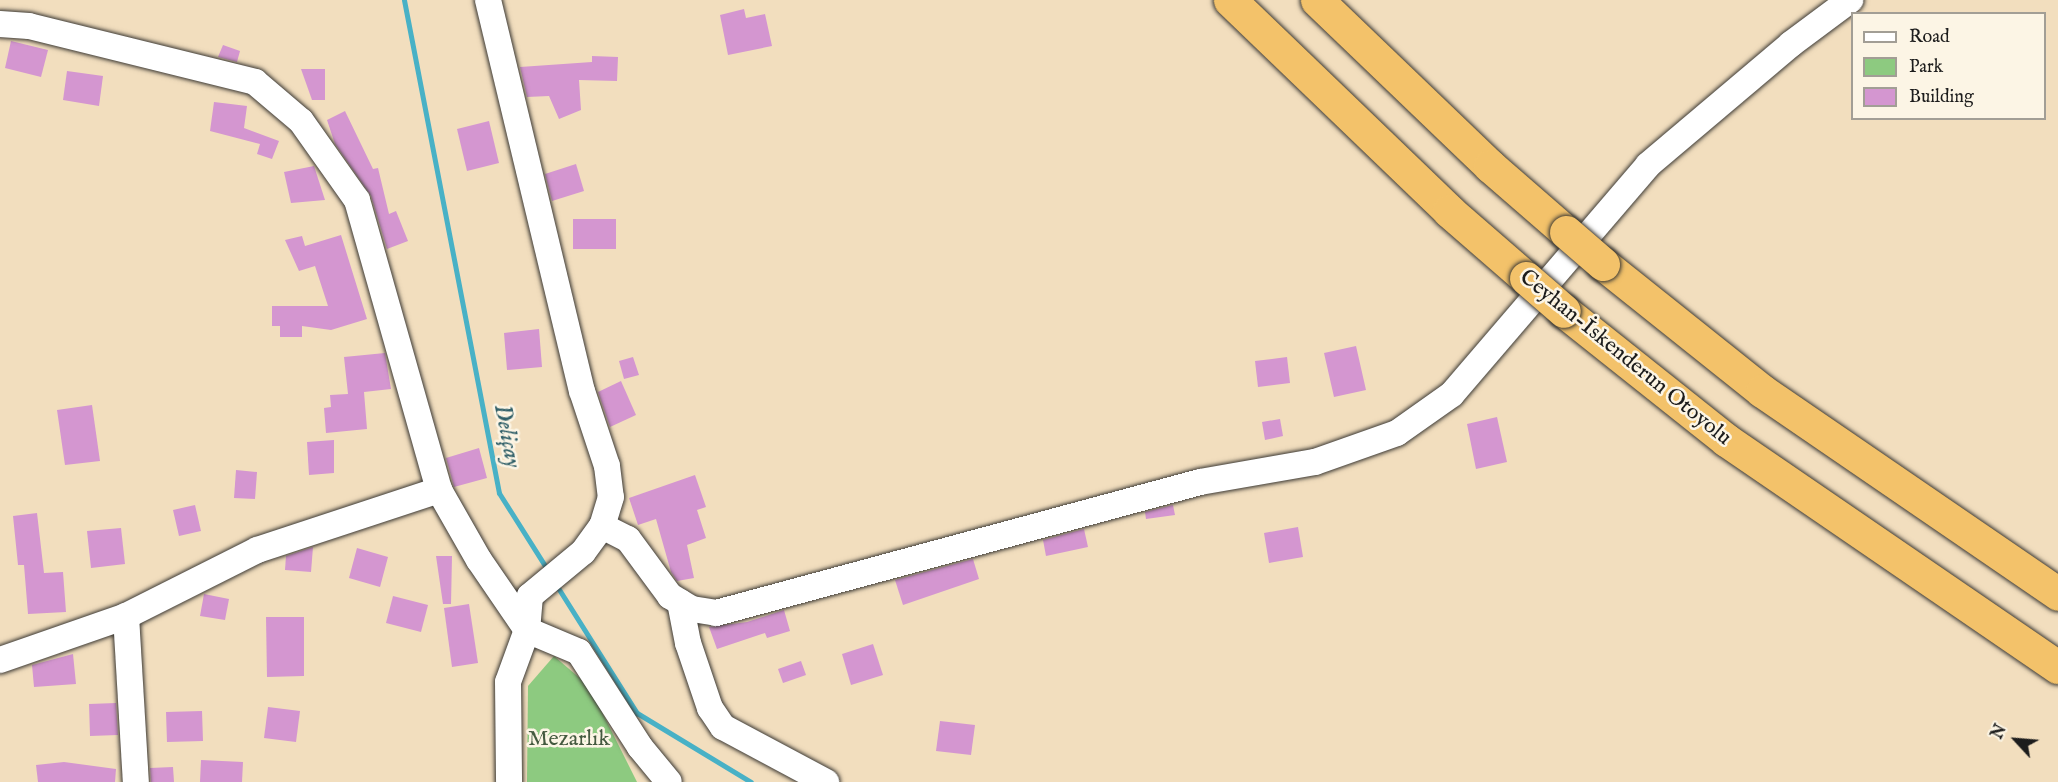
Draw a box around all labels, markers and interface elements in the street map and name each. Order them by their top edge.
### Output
legend [1851,12,2046,120]
text: Road [1909,26,1950,49]
text: Park [1909,56,1943,79]
text: Building [1909,86,1974,109]
street label: Ceyhan-İskenderun Otoyolu [1514,264,1736,452]
water label: Deliçay [487,402,527,470]
north arrow [1986,710,2046,770]
text: N [1988,722,2012,743]
park label: Mezarlık [528,727,610,753]

